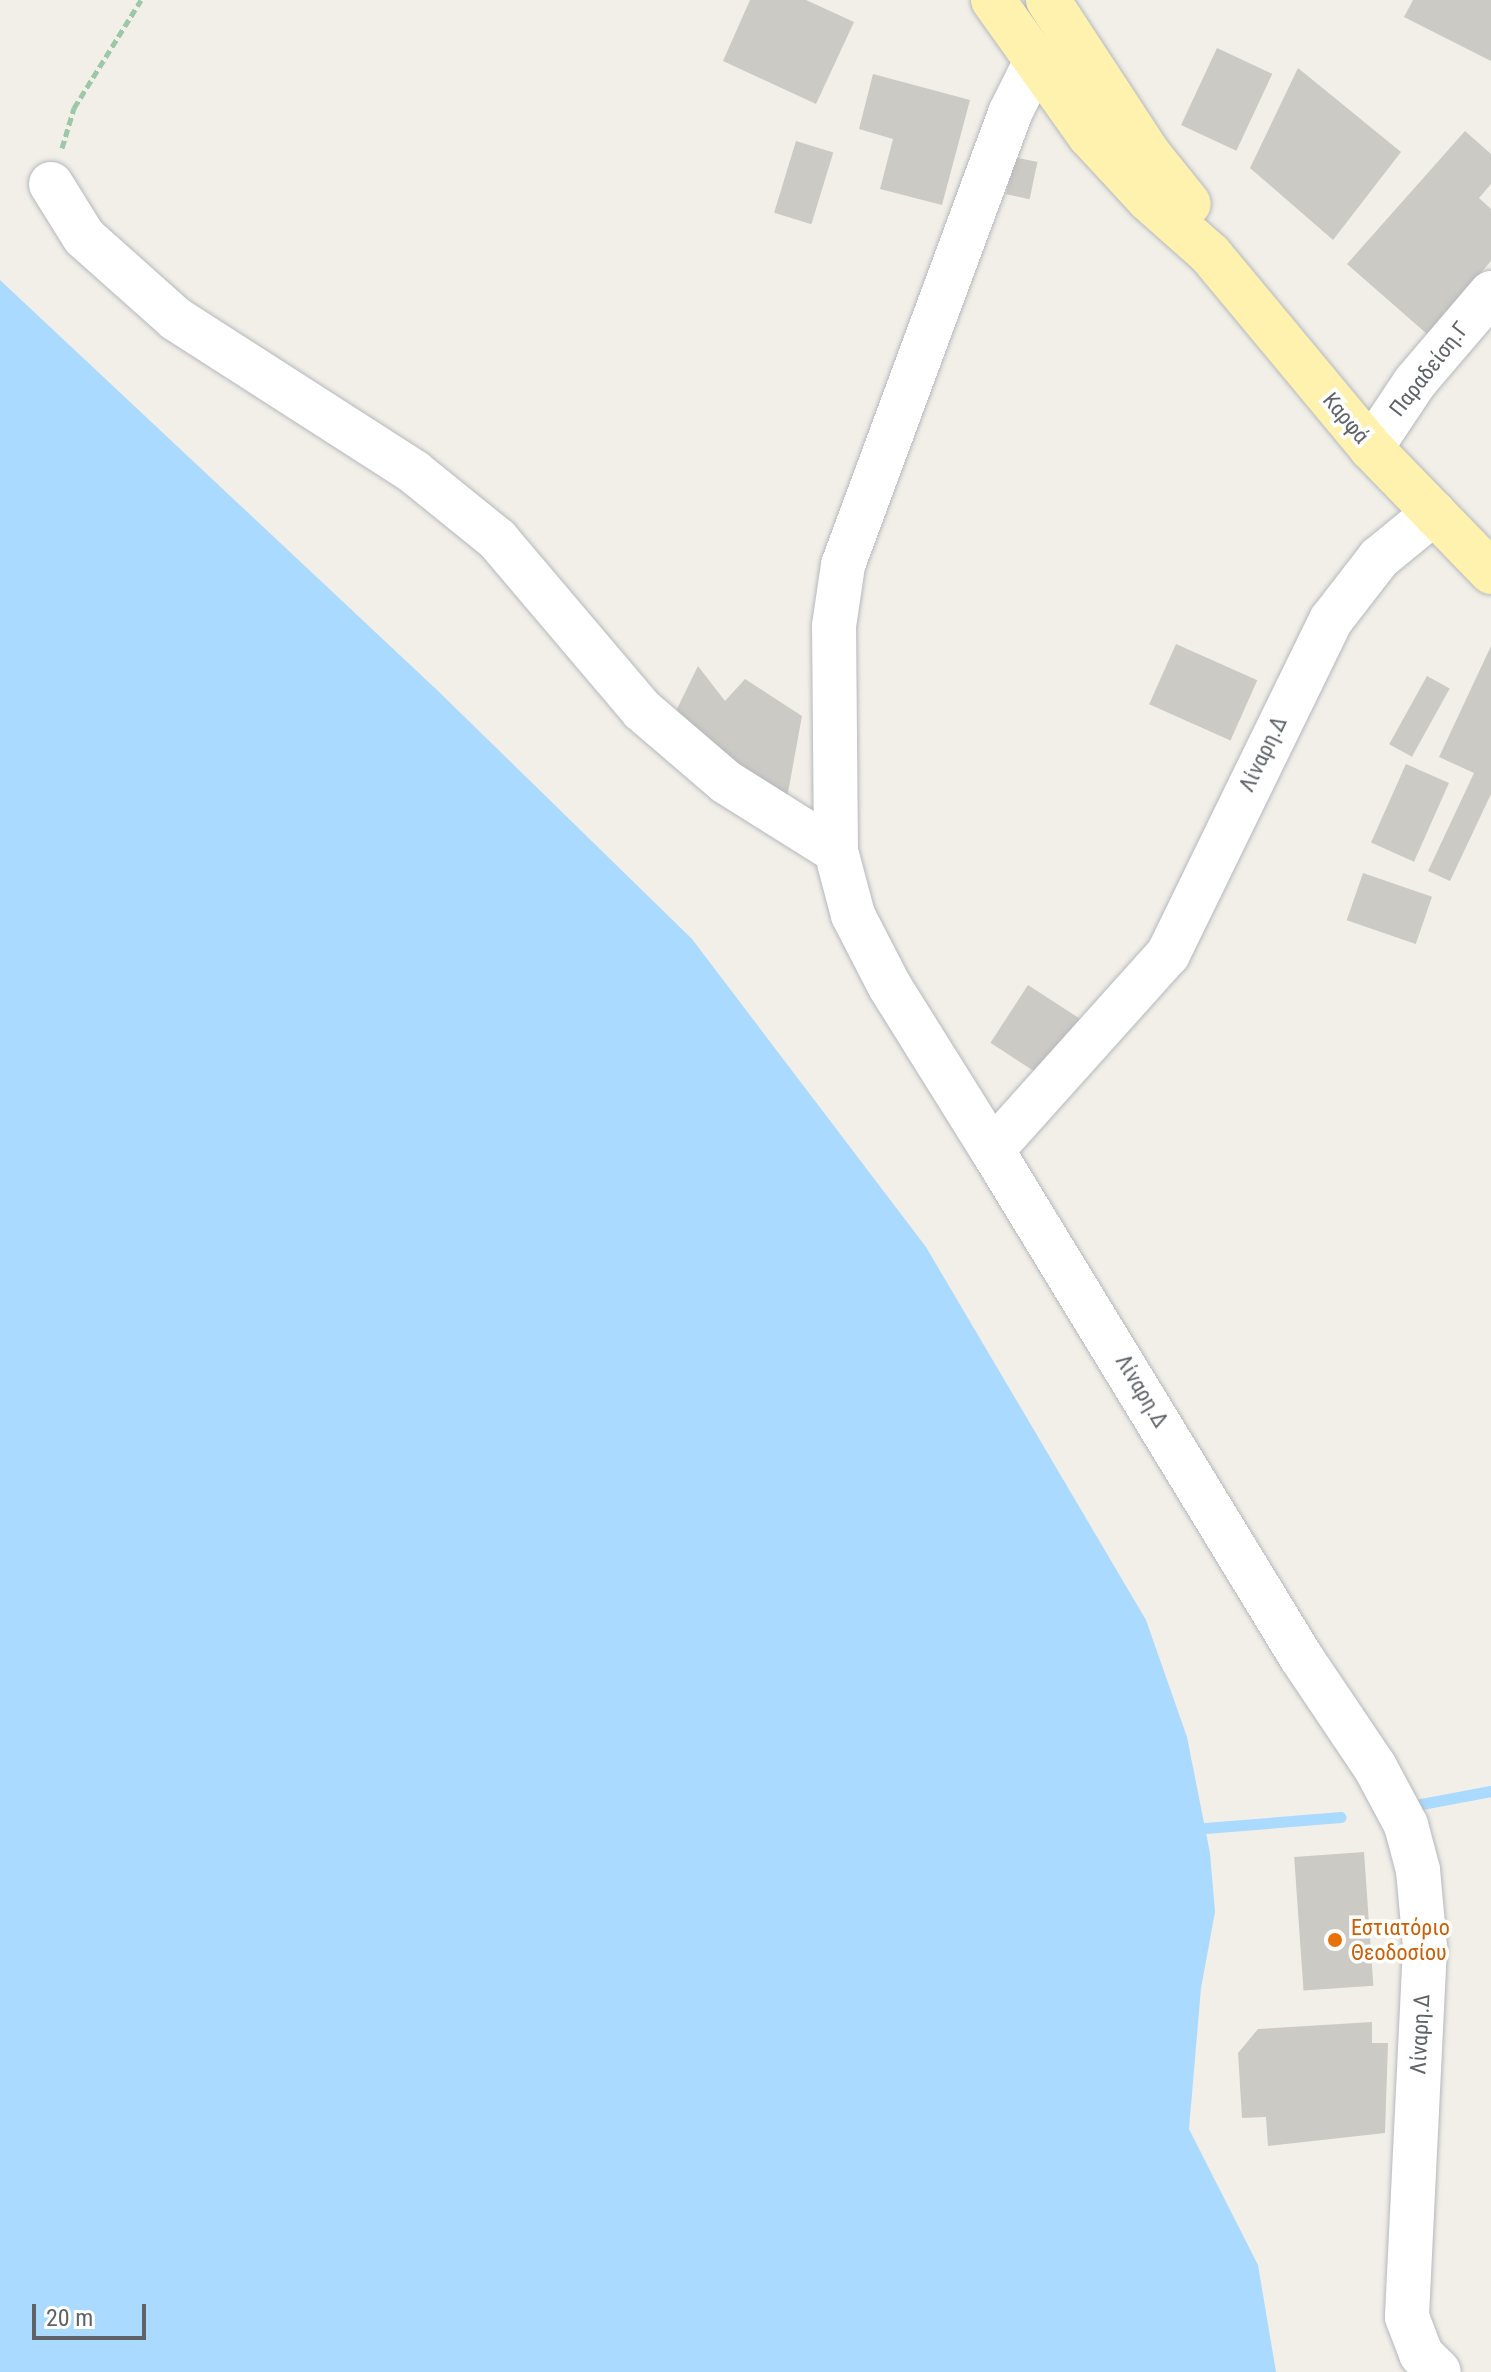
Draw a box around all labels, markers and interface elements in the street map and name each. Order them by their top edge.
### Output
street label: Παραδείση.Γ [1384,316,1474,422]
street label: Καρφά [1317,387,1375,449]
street label: Λίναρη.Δ [1233,712,1293,796]
street label: Λίναρη.Δ [1110,1350,1174,1432]
place label: Εστιατόριο Θεοδοσίου [1351,1914,1450,1966]
marker: Εστιατόριο Θεοδοσίου [1326,1931,1344,1949]
street label: Λίναρη.Δ [1405,1993,1435,2075]
scale bar [36,2288,150,2338]
text: 20 m [46,2304,93,2332]

